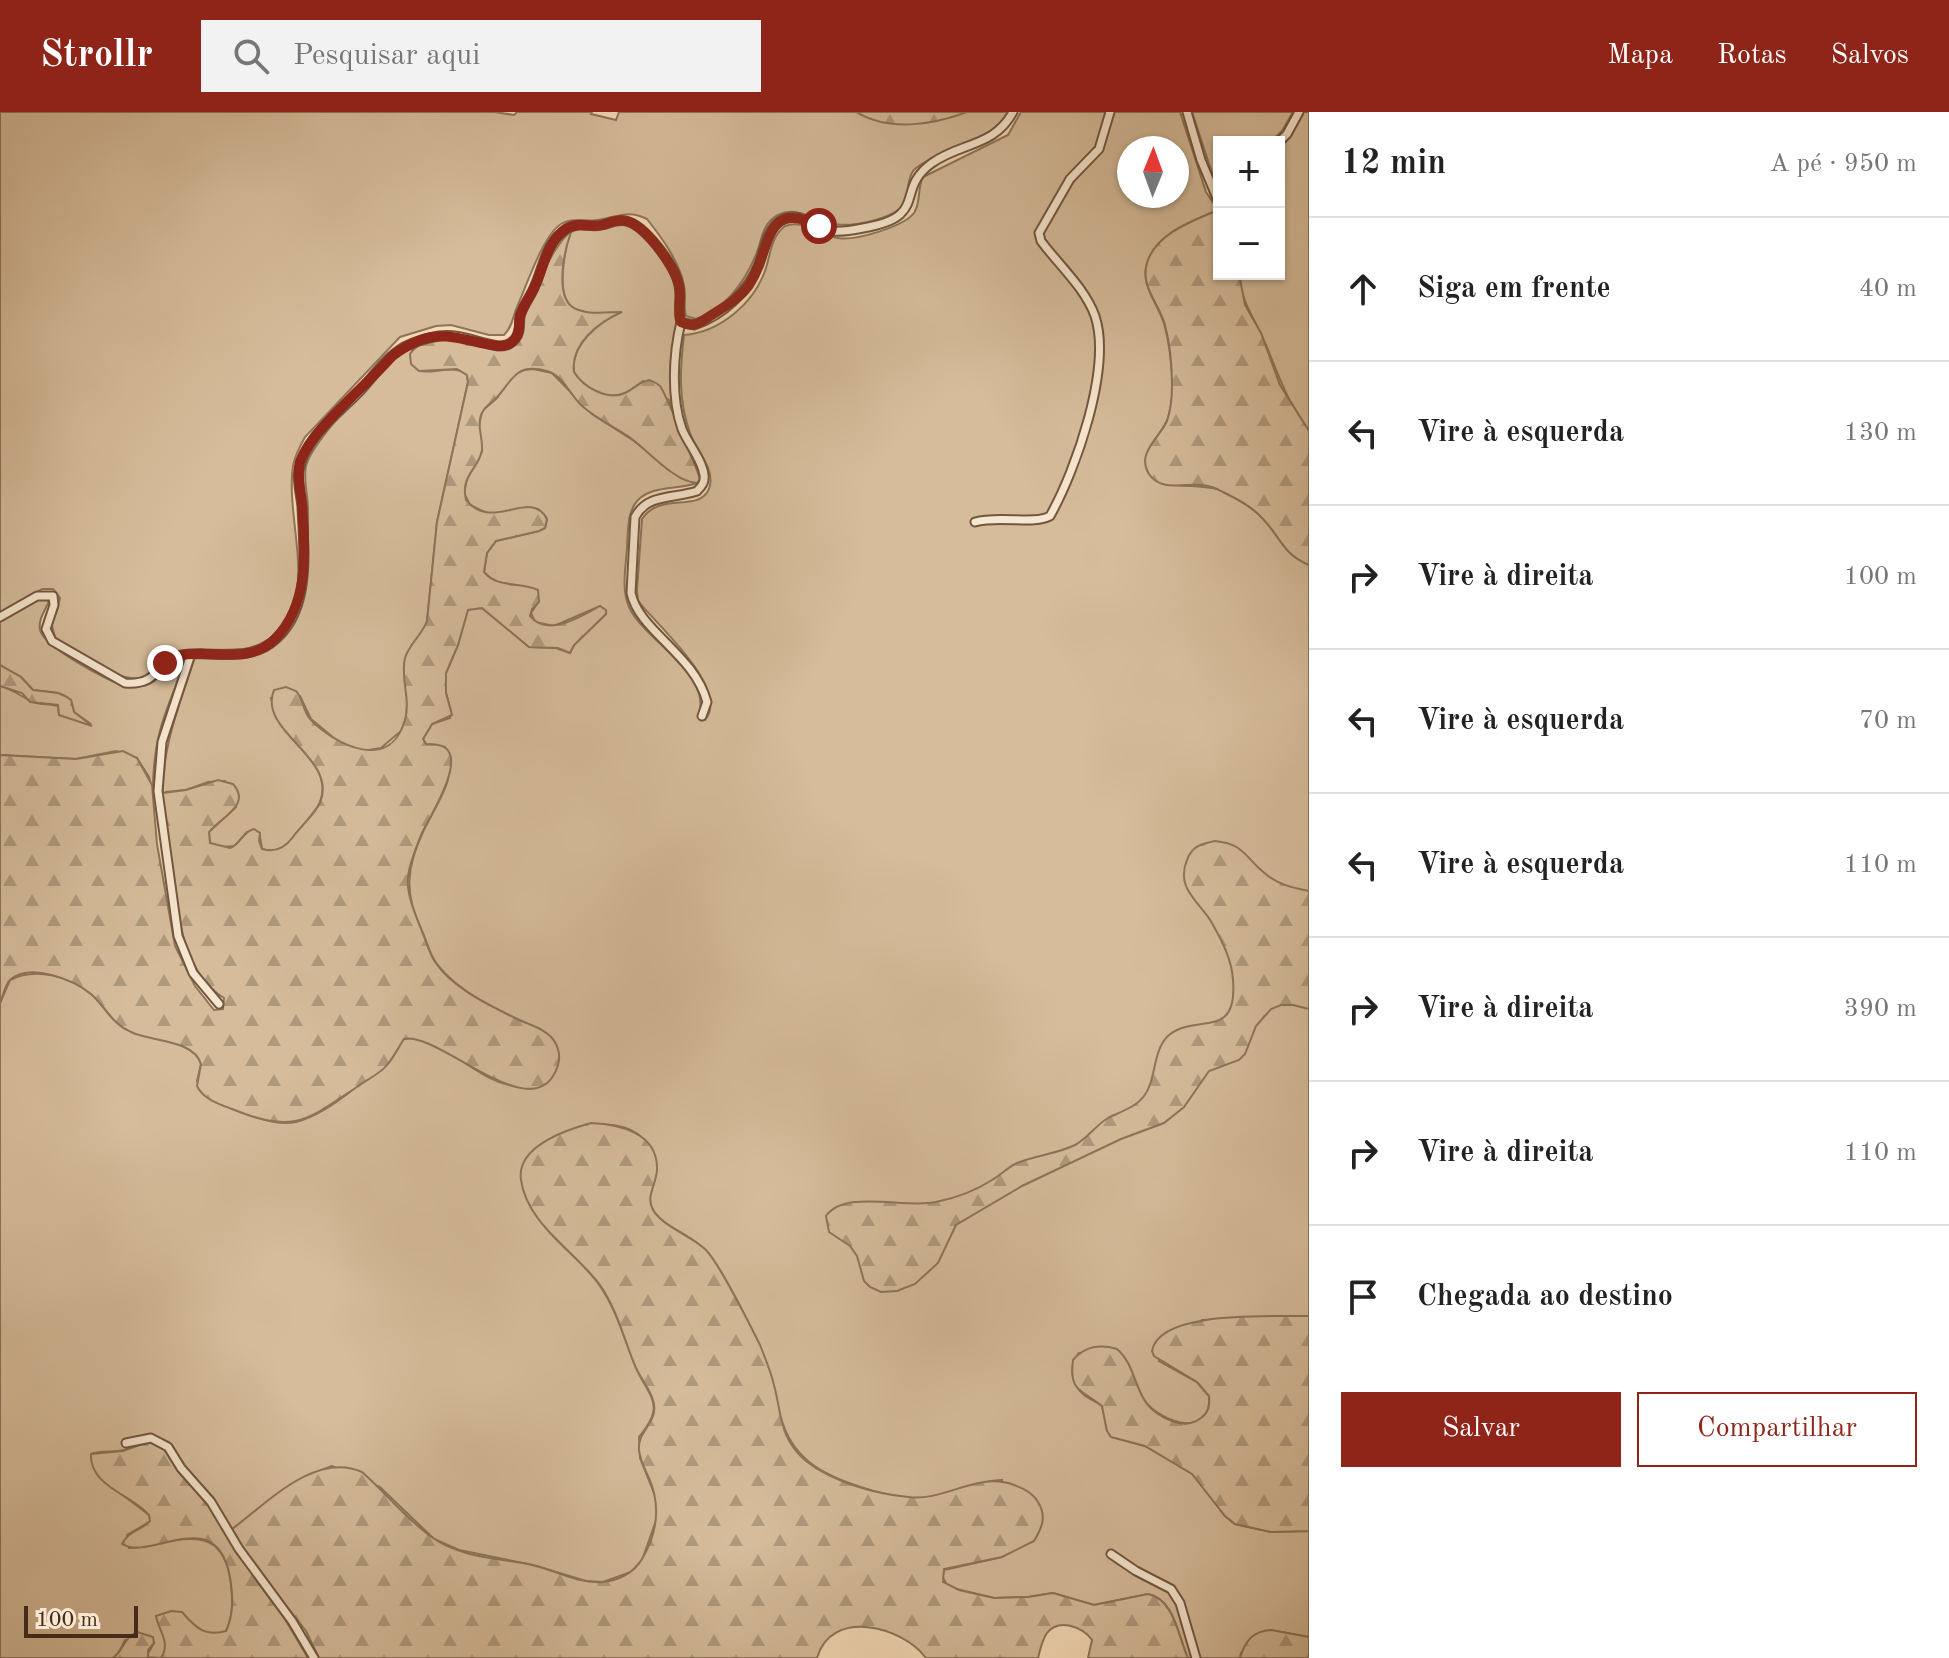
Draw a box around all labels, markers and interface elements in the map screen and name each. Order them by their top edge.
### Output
search box [201,20,761,92]
icon: search [229,34,273,78]
text: Strollr [40,37,153,75]
text: Pesquisar aqui [293,41,480,71]
text: Mapa [1607,42,1673,70]
text: Rotas [1717,42,1787,70]
text: Salvos [1831,42,1909,70]
north arrow [1117,136,1189,208]
map controls [1213,136,1285,280]
button: + [1213,136,1285,208]
text: 12 min [1341,147,1446,181]
text: A pé · 950 m [1769,151,1917,177]
route start [801,208,837,244]
button: − [1213,208,1285,280]
icon: ahead [1341,267,1385,311]
text: Siga em frente [1417,274,1611,304]
text: 40 m [1859,276,1917,302]
icon: left [1341,411,1385,455]
text: Vire à esquerda [1417,418,1624,448]
text: 130 m [1844,420,1917,446]
icon: right [1341,555,1385,599]
text: Vire à direita [1417,562,1594,592]
text: 100 m [1844,564,1917,590]
route end [147,645,183,681]
icon: left [1341,699,1385,743]
text: Vire à esquerda [1417,706,1624,736]
text: 70 m [1859,708,1917,734]
icon: left [1341,843,1385,887]
text: Vire à esquerda [1417,850,1624,880]
text: 110 m [1844,852,1917,878]
icon: right [1341,987,1385,1031]
text: Vire à direita [1417,994,1594,1024]
text: 390 m [1844,996,1917,1022]
icon: right [1341,1131,1385,1175]
text: Vire à direita [1417,1138,1594,1168]
text: 110 m [1844,1140,1917,1166]
icon: arrive [1341,1275,1385,1319]
text: Chegada ao destino [1417,1282,1673,1312]
button: Salvar [1341,1392,1621,1467]
button: Compartilhar [1637,1392,1917,1467]
scale bar [24,1602,138,1638]
text: 100 m [36,1609,98,1631]

